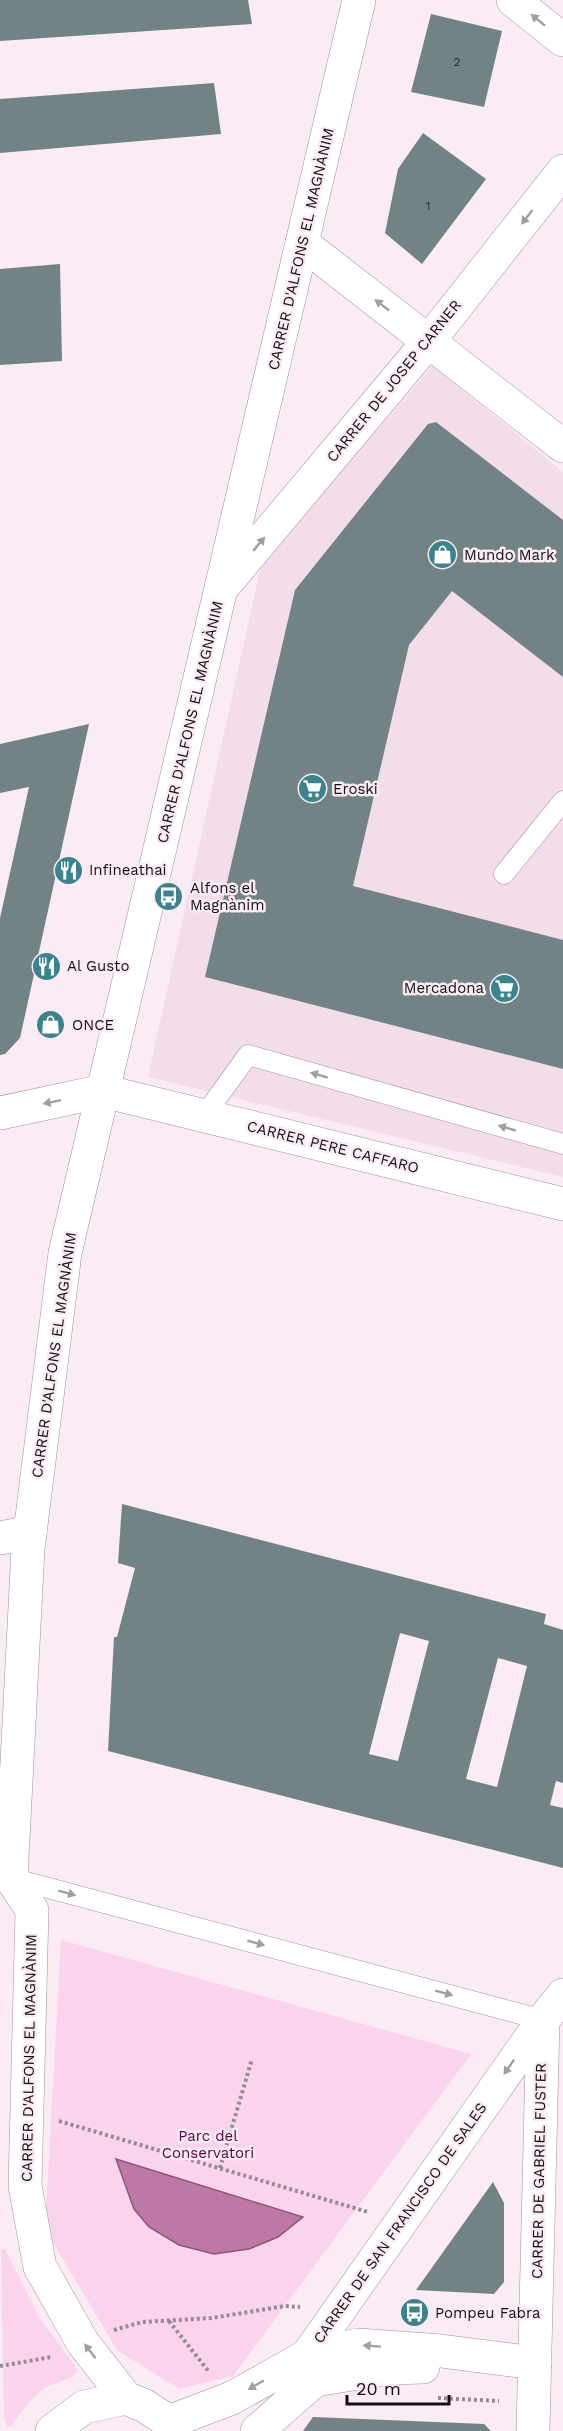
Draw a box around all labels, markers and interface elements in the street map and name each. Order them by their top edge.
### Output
one-way arrow [530,13,546,26]
house number: 2 [454,55,461,69]
street label: CARRER D'ALFONS EL MAGNÀNIM [264,126,338,372]
house number: 1 [426,199,430,213]
one-way arrow [521,209,533,224]
street label: CARRER DE JOSEP CARNER [323,296,465,466]
one-way arrow [374,300,389,312]
one-way arrow [252,536,265,552]
shop icon: Mundo Mark [427,539,459,571]
place label: Mundo Mark [464,546,555,564]
street label: CARRER D'ALFONS EL MAGNÀNIM [153,599,227,845]
supermarket icon: Eroski [296,773,328,805]
place label: Eroski [333,780,378,798]
restaurant icon: Infineathai [52,854,84,886]
place label: Infineathai [89,861,167,879]
place label: Alfons el Magnànim [190,879,265,914]
bus stop icon: Alfons el Magnànim [153,881,185,913]
restaurant icon: Al Gusto [30,950,62,982]
place label: Al Gusto [67,957,129,975]
supermarket icon: Mercadona [489,972,521,1004]
place label: Mercadona [404,979,485,997]
shop icon: ONCE [35,1009,67,1041]
place label: ONCE [72,1016,114,1034]
one-way arrow [310,1070,328,1079]
one-way arrow [42,1098,61,1107]
street label: CARRER PERE CAFFARO [245,1117,421,1177]
one-way arrow [498,1123,516,1132]
street label: CARRER D'ALFONS EL MAGNÀNIM [28,1231,80,1479]
one-way arrow [58,1889,76,1899]
street label: CARRER D'ALFONS EL MAGNÀNIM [18,1934,40,2182]
one-way arrow [247,1939,265,1949]
one-way arrow [435,1989,453,1999]
one-way arrow [503,2059,515,2075]
street label: CARRER DE GABRIEL FUSTER [528,2063,550,2279]
street label: CARRER DE SAN FRANCISCO DE SALES [309,2099,491,2347]
park label: Parc del Conservatori [162,2127,254,2162]
bus stop icon: Pompeu Fabra [398,2297,430,2329]
place label: Pompeu Fabra [435,2304,541,2322]
one-way arrow [363,2342,382,2351]
one-way arrow [85,2344,97,2359]
scale bar [347,2368,449,2406]
text: 20 m [356,2378,401,2399]
one-way arrow [248,2379,264,2390]

